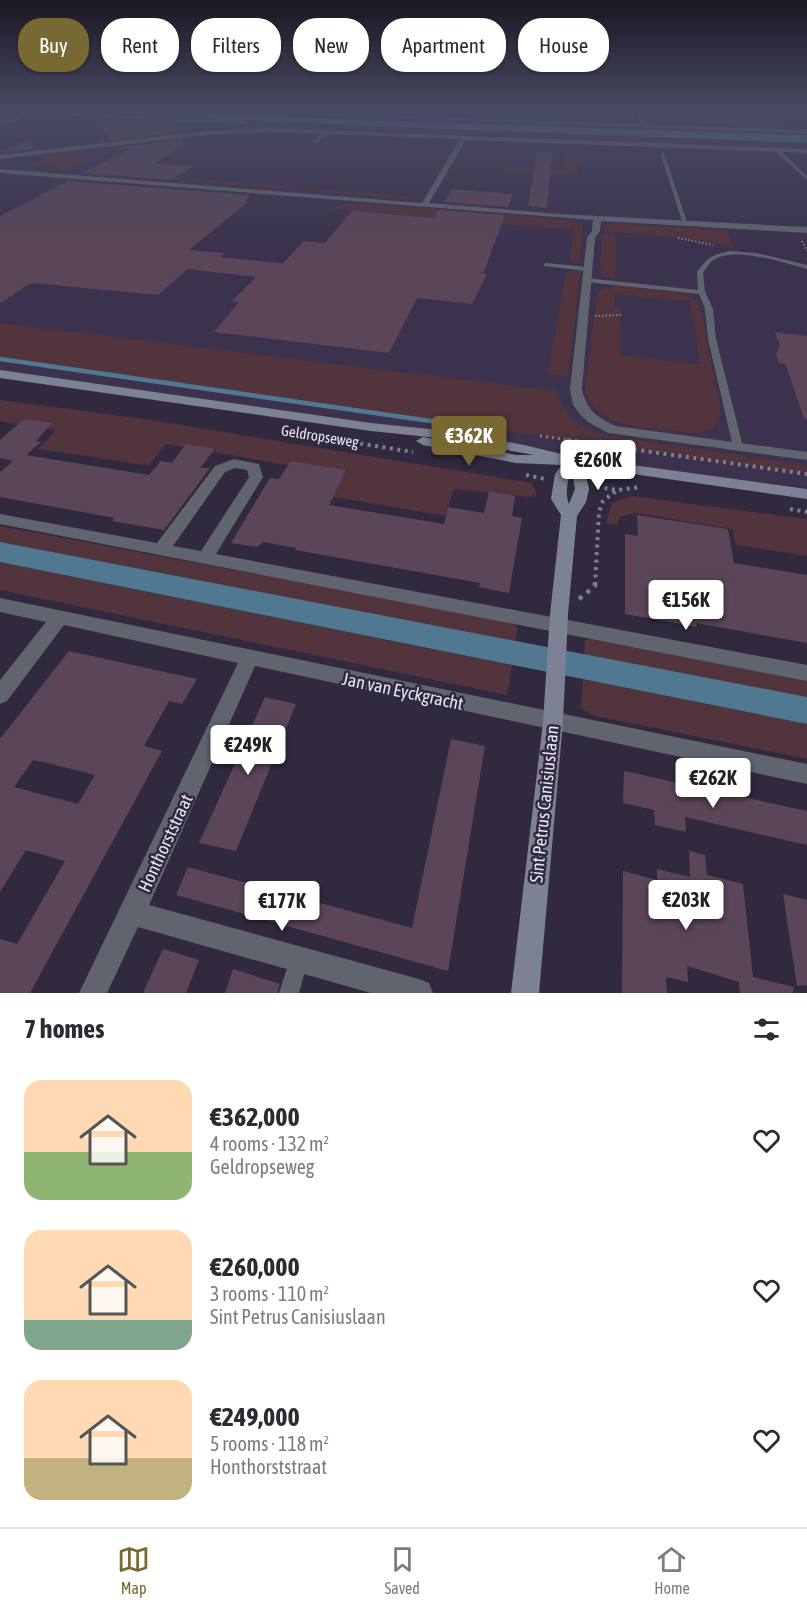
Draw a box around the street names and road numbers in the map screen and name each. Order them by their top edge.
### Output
street label: Geldropseweg [280,421,361,451]
street label: Jan van Eyckgracht [341,668,465,714]
street label: Sint Petrus Canisiuslaan [525,724,563,884]
street label: Honthorststraat [133,791,197,895]

